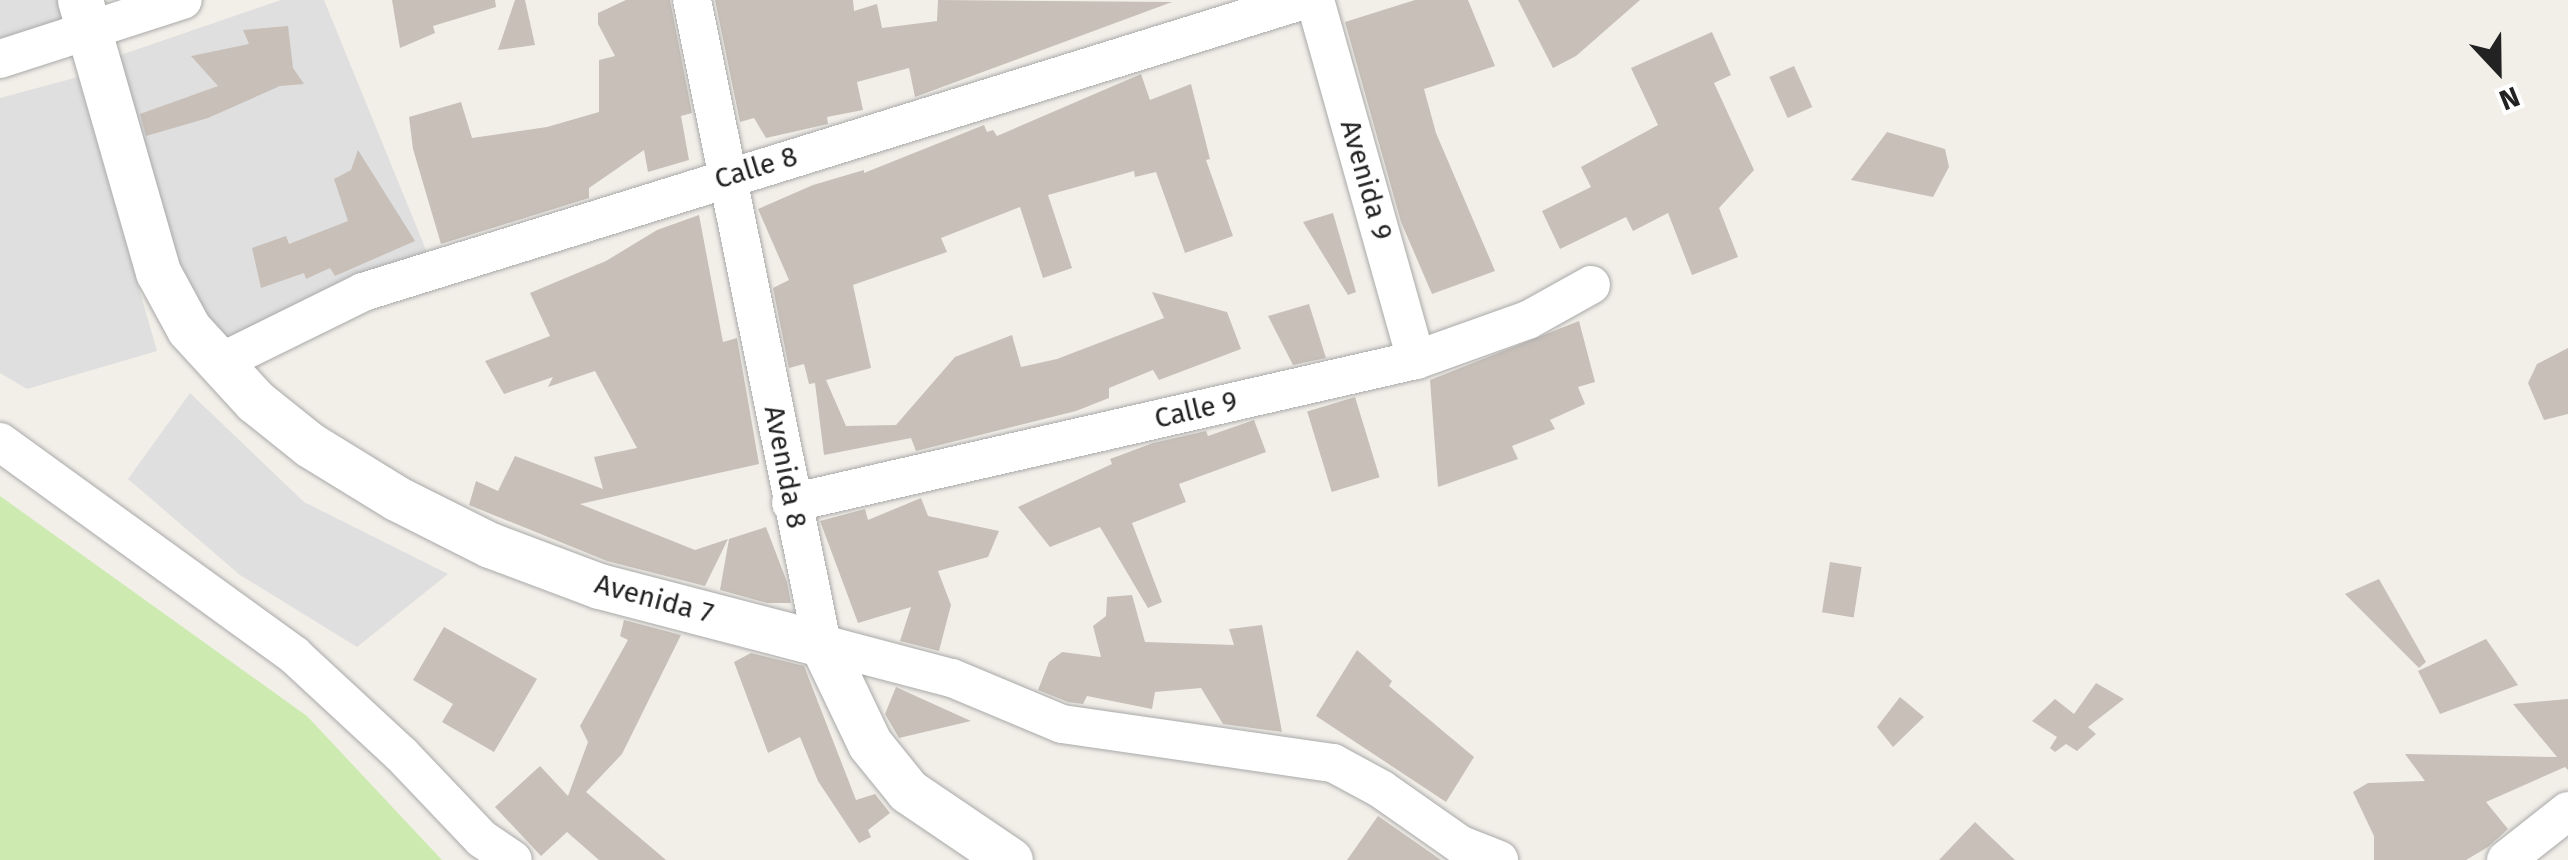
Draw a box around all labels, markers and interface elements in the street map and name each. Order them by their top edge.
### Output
north arrow [2448,20,2548,120]
text: N [2495,79,2524,117]
street label: Avenida 9 [1333,116,1399,244]
street label: Calle 8 [711,140,801,196]
street label: Calle 9 [1151,384,1241,436]
street label: Avenida 8 [757,403,813,531]
street label: Avenida 7 [591,567,717,631]

